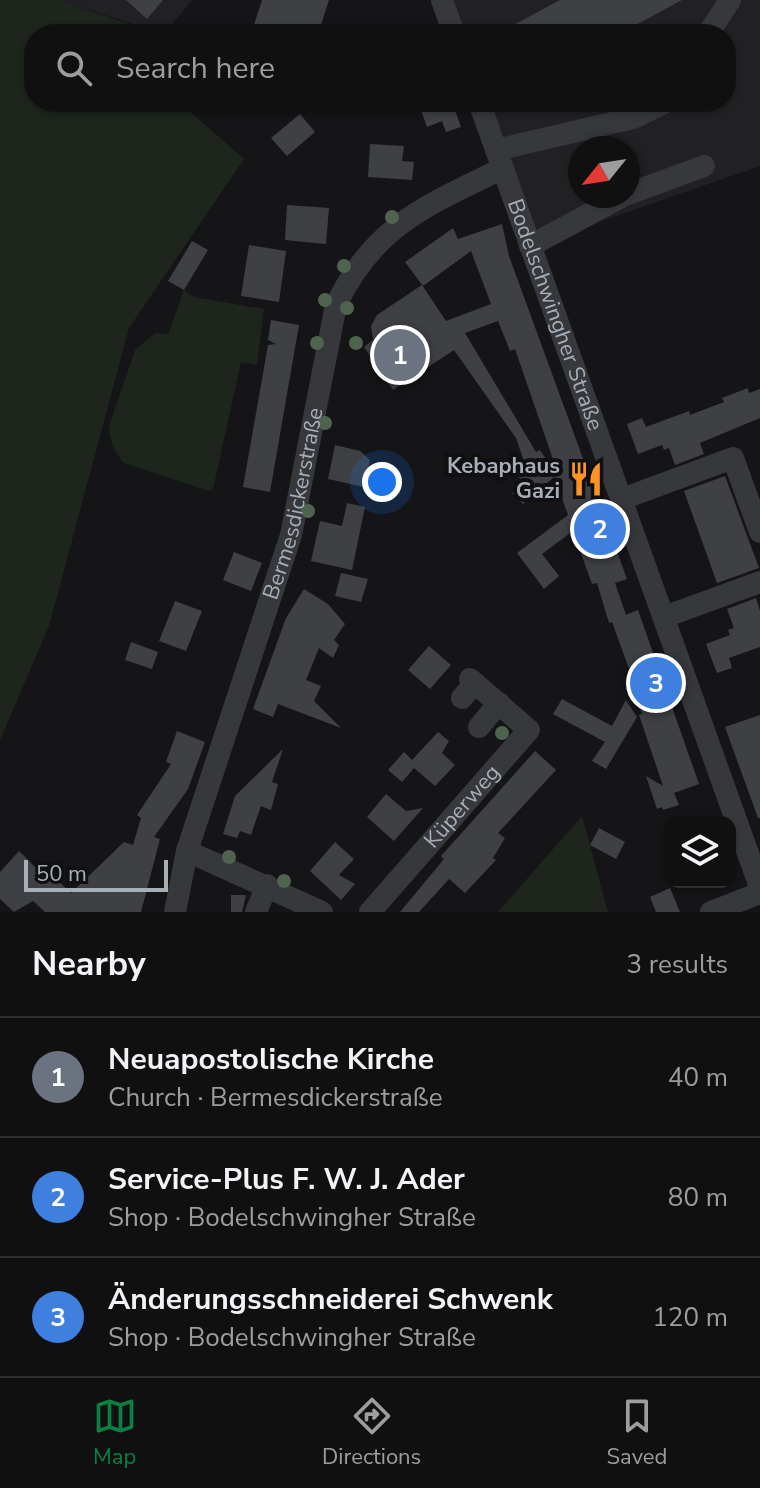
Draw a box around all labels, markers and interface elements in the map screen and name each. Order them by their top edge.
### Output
search box [24,24,736,112]
icon: search [52,46,96,90]
text: Search here [116,48,275,89]
north arrow [568,136,640,208]
street label: Bodelschwingher Straße [500,195,610,435]
pin: 1 [374,325,426,385]
street label: Bermesdickerstraße [256,405,331,604]
place label: Kebaphaus Gazi [447,451,560,506]
restaurant icon: Kebaphaus Gazi [567,460,605,498]
your location [362,462,402,502]
pin: 2 [574,499,626,559]
pin: 3 [630,653,682,713]
street label: Küperweg [417,758,507,855]
map controls [664,816,736,888]
button: layers [664,816,736,888]
scale bar [24,856,168,892]
text: 50 m [36,859,87,889]
text: Nearby [32,941,146,987]
text: 3 results [627,947,728,982]
text: Neuapostolische Kirche [108,1039,434,1080]
text: 1 [50,1060,66,1095]
text: 40 m [668,1060,728,1095]
text: Church · Bermesdickerstraße [108,1080,443,1115]
text: Service-Plus F. W. J. Ader [108,1159,465,1200]
text: 2 [50,1180,66,1215]
text: 80 m [668,1180,728,1215]
text: Shop · Bodelschwingher Straße [108,1200,476,1235]
text: Änderungsschneiderei Schwenk [108,1279,553,1320]
text: 3 [50,1300,66,1335]
text: 120 m [652,1300,728,1335]
text: Shop · Bodelschwingher Straße [108,1320,476,1355]
tab: Map [93,1394,137,1472]
tab: Directions [322,1394,421,1472]
tab: Saved [607,1394,667,1472]

